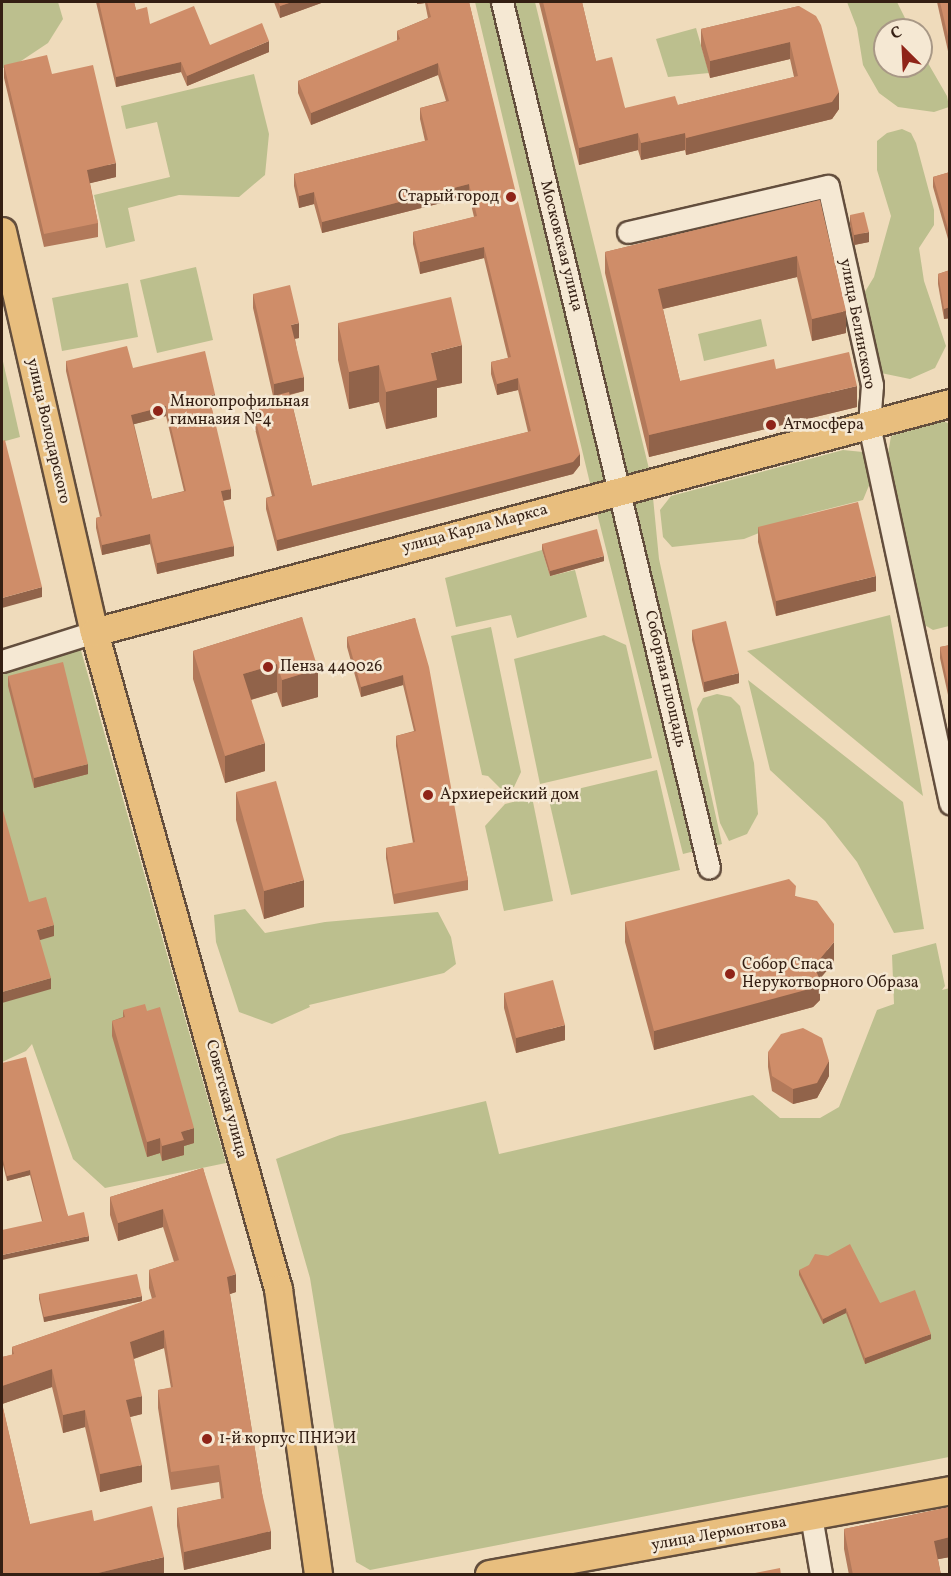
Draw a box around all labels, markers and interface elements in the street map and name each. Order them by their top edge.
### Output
north arrow [873,18,933,78]
text: С [887,21,906,46]
street label: Московская улица [535,178,587,314]
place label: Старый город [398,187,499,207]
marker: Старый город [504,190,518,204]
street label: улица Белинского [835,257,879,391]
street label: улица Володарского [22,357,74,505]
place label: Многопрофильная гимназия №4 [170,392,309,430]
marker: Многопрофильная гимназия №4 [151,404,165,418]
place label: Атмосфера [783,415,864,435]
marker: Атмосфера [764,418,778,432]
street label: улица Карла Маркса [400,500,550,558]
street label: Соборная площадь [640,609,690,749]
place label: Пенза 440026 [280,657,382,677]
marker: Пенза 440026 [261,660,275,674]
place label: Архиерейский дом [440,785,579,805]
marker: Архиерейский дом [421,788,435,802]
place label: Собор Спаса Нерукотворного Образа [742,955,919,993]
marker: Собор Спаса Нерукотворного Образа [723,967,737,981]
street label: Советская улица [201,1037,251,1161]
place label: 1-й корпус ПНИЭИ [219,1429,356,1449]
marker: 1-й корпус ПНИЭИ [200,1432,214,1446]
street label: улица Лермонтова [650,1513,788,1555]

